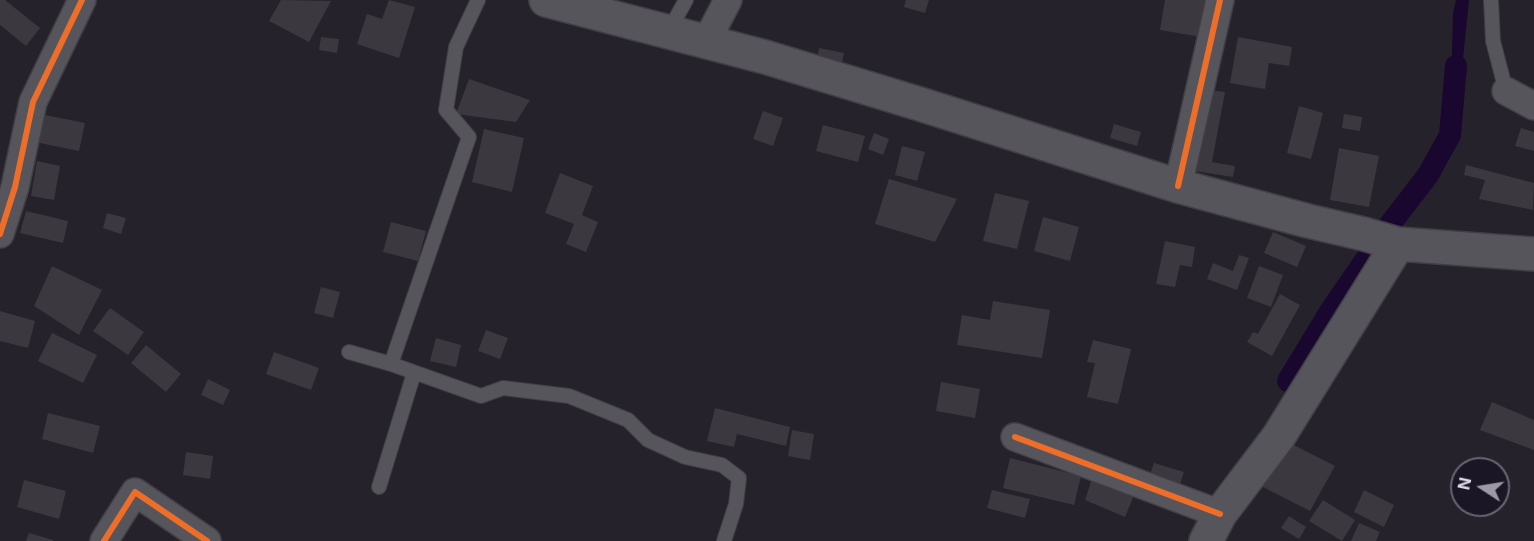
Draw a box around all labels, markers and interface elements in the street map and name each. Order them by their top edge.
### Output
north arrow [1450,457,1510,517]
text: N [1453,476,1475,492]

